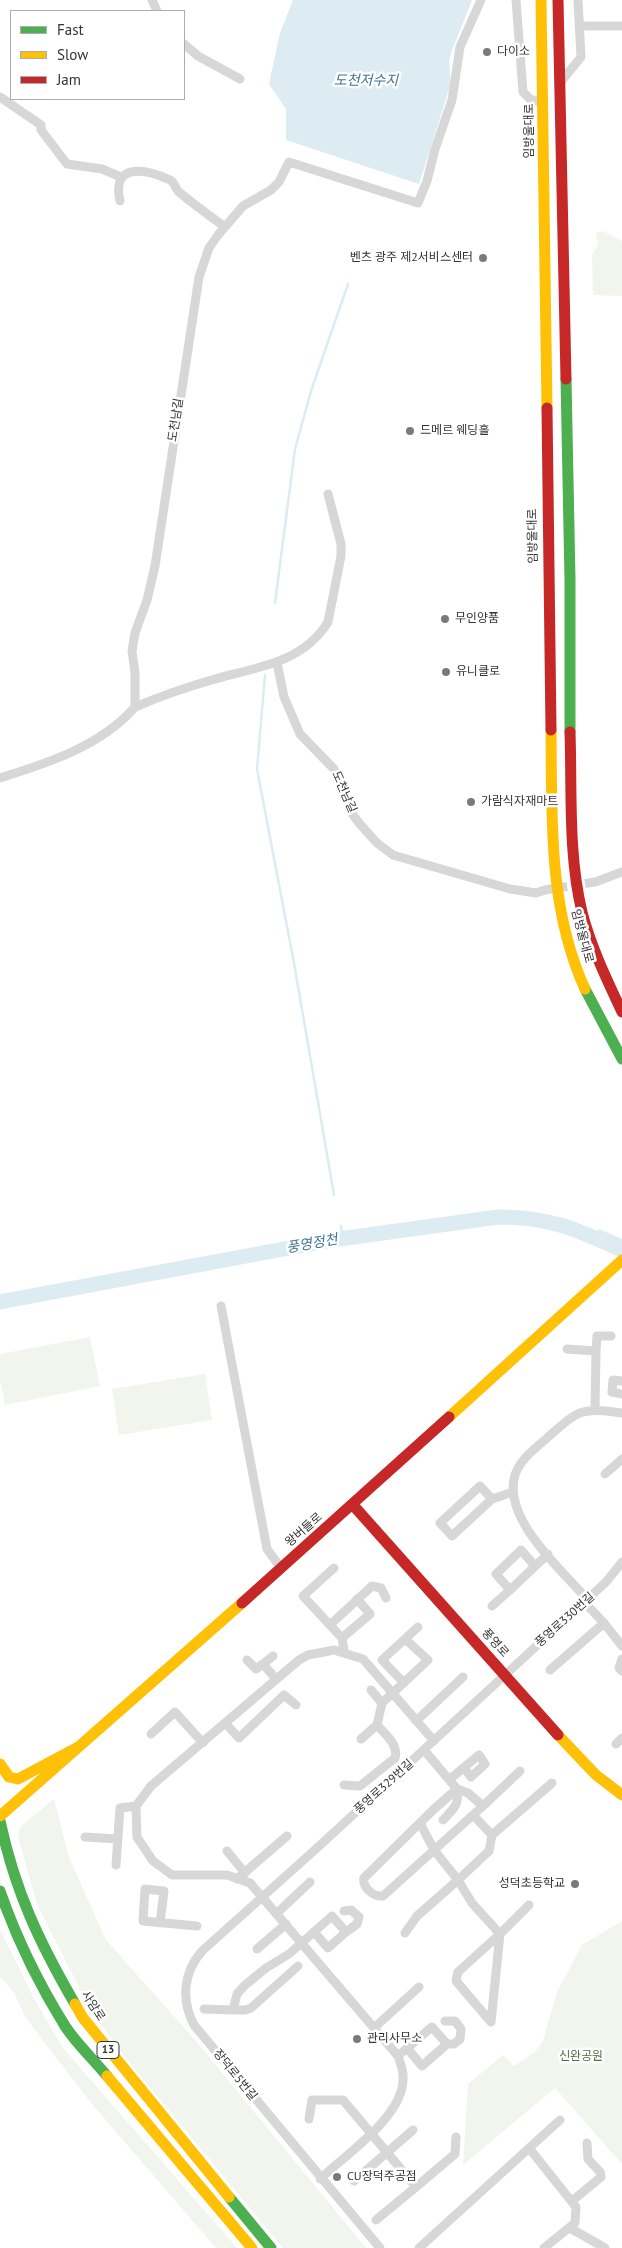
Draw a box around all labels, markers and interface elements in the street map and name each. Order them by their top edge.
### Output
legend [10,10,185,100]
text: Fast [57,20,84,39]
text: Slow [57,45,88,64]
place label: 다이소 [497,45,530,59]
marker: 다이소 [481,46,493,58]
text: Jam [57,70,81,89]
water label: 도천저수지 [334,73,398,89]
street label: 임방울대로 [523,103,537,159]
place label: 벤츠 광주 제2서비스센터 [350,251,473,265]
marker: 벤츠 광주 제2서비스센터 [477,252,489,264]
street label: 도천남길 [165,397,187,443]
place label: 드메르 웨딩홀 [420,424,489,438]
marker: 드메르 웨딩홀 [404,425,416,437]
street label: 임방울대로 [525,508,541,564]
place label: 무인양품 [455,612,499,626]
marker: 무인양품 [439,613,451,625]
place label: 유니클로 [456,665,500,679]
marker: 유니클로 [440,666,452,678]
street label: 도천남길 [328,769,360,815]
place label: 가람식자재마트 [481,795,558,809]
marker: 가람식자재마트 [465,796,477,808]
street label: 임방울대로 [568,907,596,965]
water label: 풍영정천 [285,1231,339,1257]
street label: 왕버들로 [283,1510,325,1550]
street label: 풍영로330번길 [532,1590,598,1650]
street label: 풍영로 [479,1626,511,1660]
street label: 풍영로329번길 [351,1757,417,1817]
place label: 성덕초등학교 [499,1877,565,1891]
marker: 성덕초등학교 [569,1878,581,1890]
street label: 사암로 [78,1988,108,2024]
place label: 관리사무소 [367,2032,422,2046]
marker: 관리사무소 [351,2033,363,2045]
road number: 13 [97,2042,119,2058]
street label: 장덕로5번길 [210,2046,260,2104]
park label: 신완공원 [559,2050,603,2064]
place label: CU장덕주공점 [347,2170,417,2184]
marker: CU장덕주공점 [331,2171,343,2183]

